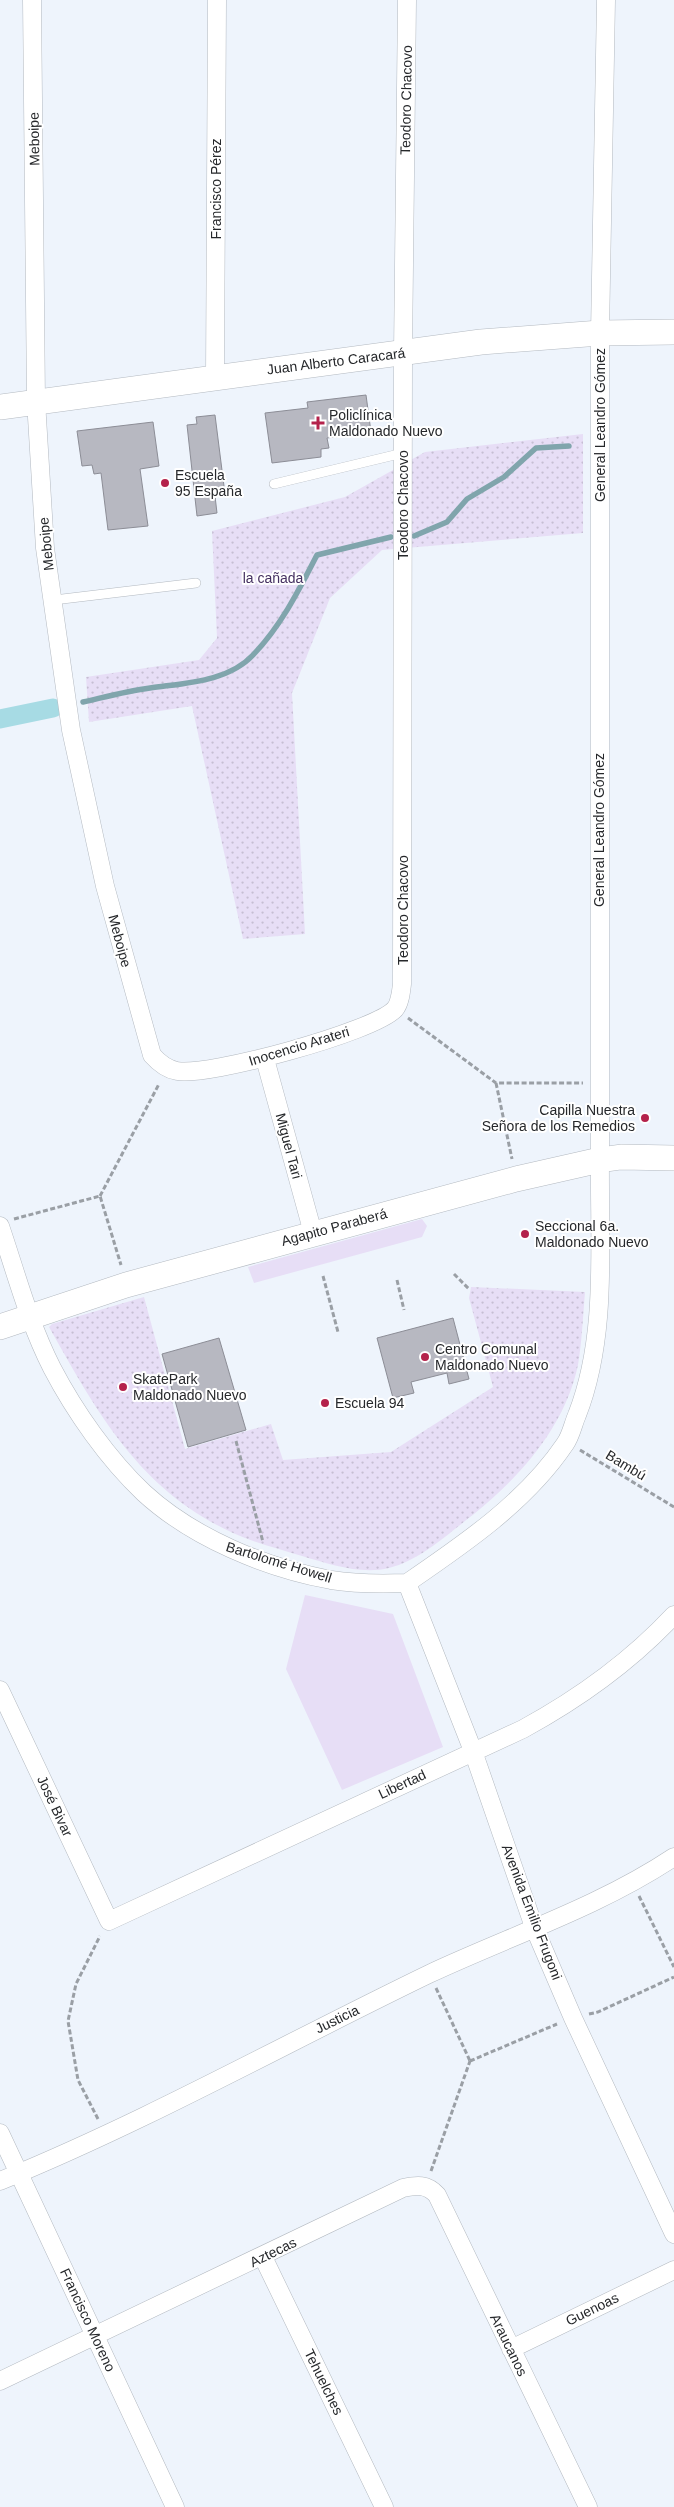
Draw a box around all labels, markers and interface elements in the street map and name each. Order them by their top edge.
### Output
street label: Teodoro Chacovo [397,45,415,155]
street label: Meboipe [26,112,42,166]
street label: Francisco Pérez [208,138,224,240]
street label: Juan Alberto Caracará [266,345,406,377]
street label: General Leandro Gómez [592,348,608,502]
place label: Policlínica Maldonado Nuevo [329,407,443,439]
marker: Policlínica Maldonado Nuevo [311,416,325,430]
street label: Teodoro Chacovo [395,450,411,560]
place label: Escuela 95 España [175,467,242,499]
marker: Escuela 95 España [159,477,171,489]
street label: Meboipe [35,516,57,572]
park label: la cañada [243,570,304,586]
street label: General Leandro Gómez [591,753,607,907]
street label: Teodoro Chacovo [395,855,411,965]
street label: Meboipe [105,913,135,969]
street label: Inocencio Arateri [247,1023,351,1069]
place label: Capilla Nuestra Señora de los Remedios [482,1102,635,1134]
street label: Miguel Tari [273,1111,305,1181]
marker: Capilla Nuestra Señora de los Remedios [639,1112,651,1124]
street label: Agapito Paraberá [279,1205,389,1249]
place label: Seccional 6a. Maldonado Nuevo [535,1218,649,1250]
marker: Seccional 6a. Maldonado Nuevo [519,1228,531,1240]
place label: Centro Comunal Maldonado Nuevo [435,1341,549,1373]
marker: Centro Comunal Maldonado Nuevo [419,1351,431,1363]
place label: SkatePark Maldonado Nuevo [133,1371,247,1403]
marker: SkatePark Maldonado Nuevo [117,1381,129,1393]
place label: Escuela 94 [335,1395,404,1411]
marker: Escuela 94 [319,1397,331,1409]
street label: Bambú [603,1447,649,1483]
street label: Bartolomé Howell [224,1538,334,1586]
street label: Libertad [376,1766,428,1802]
street label: José Bivar [34,1773,76,1839]
street label: Avenida Emilio Frugoni [499,1842,565,1982]
street label: Justicia [313,2001,362,2036]
street label: Aztecas [247,2234,299,2270]
street label: Francisco Moreno [57,2266,119,2374]
street label: Guenoas [563,2289,621,2329]
street label: Araucanos [487,2311,531,2379]
street label: Tehuelches [301,2347,347,2417]

